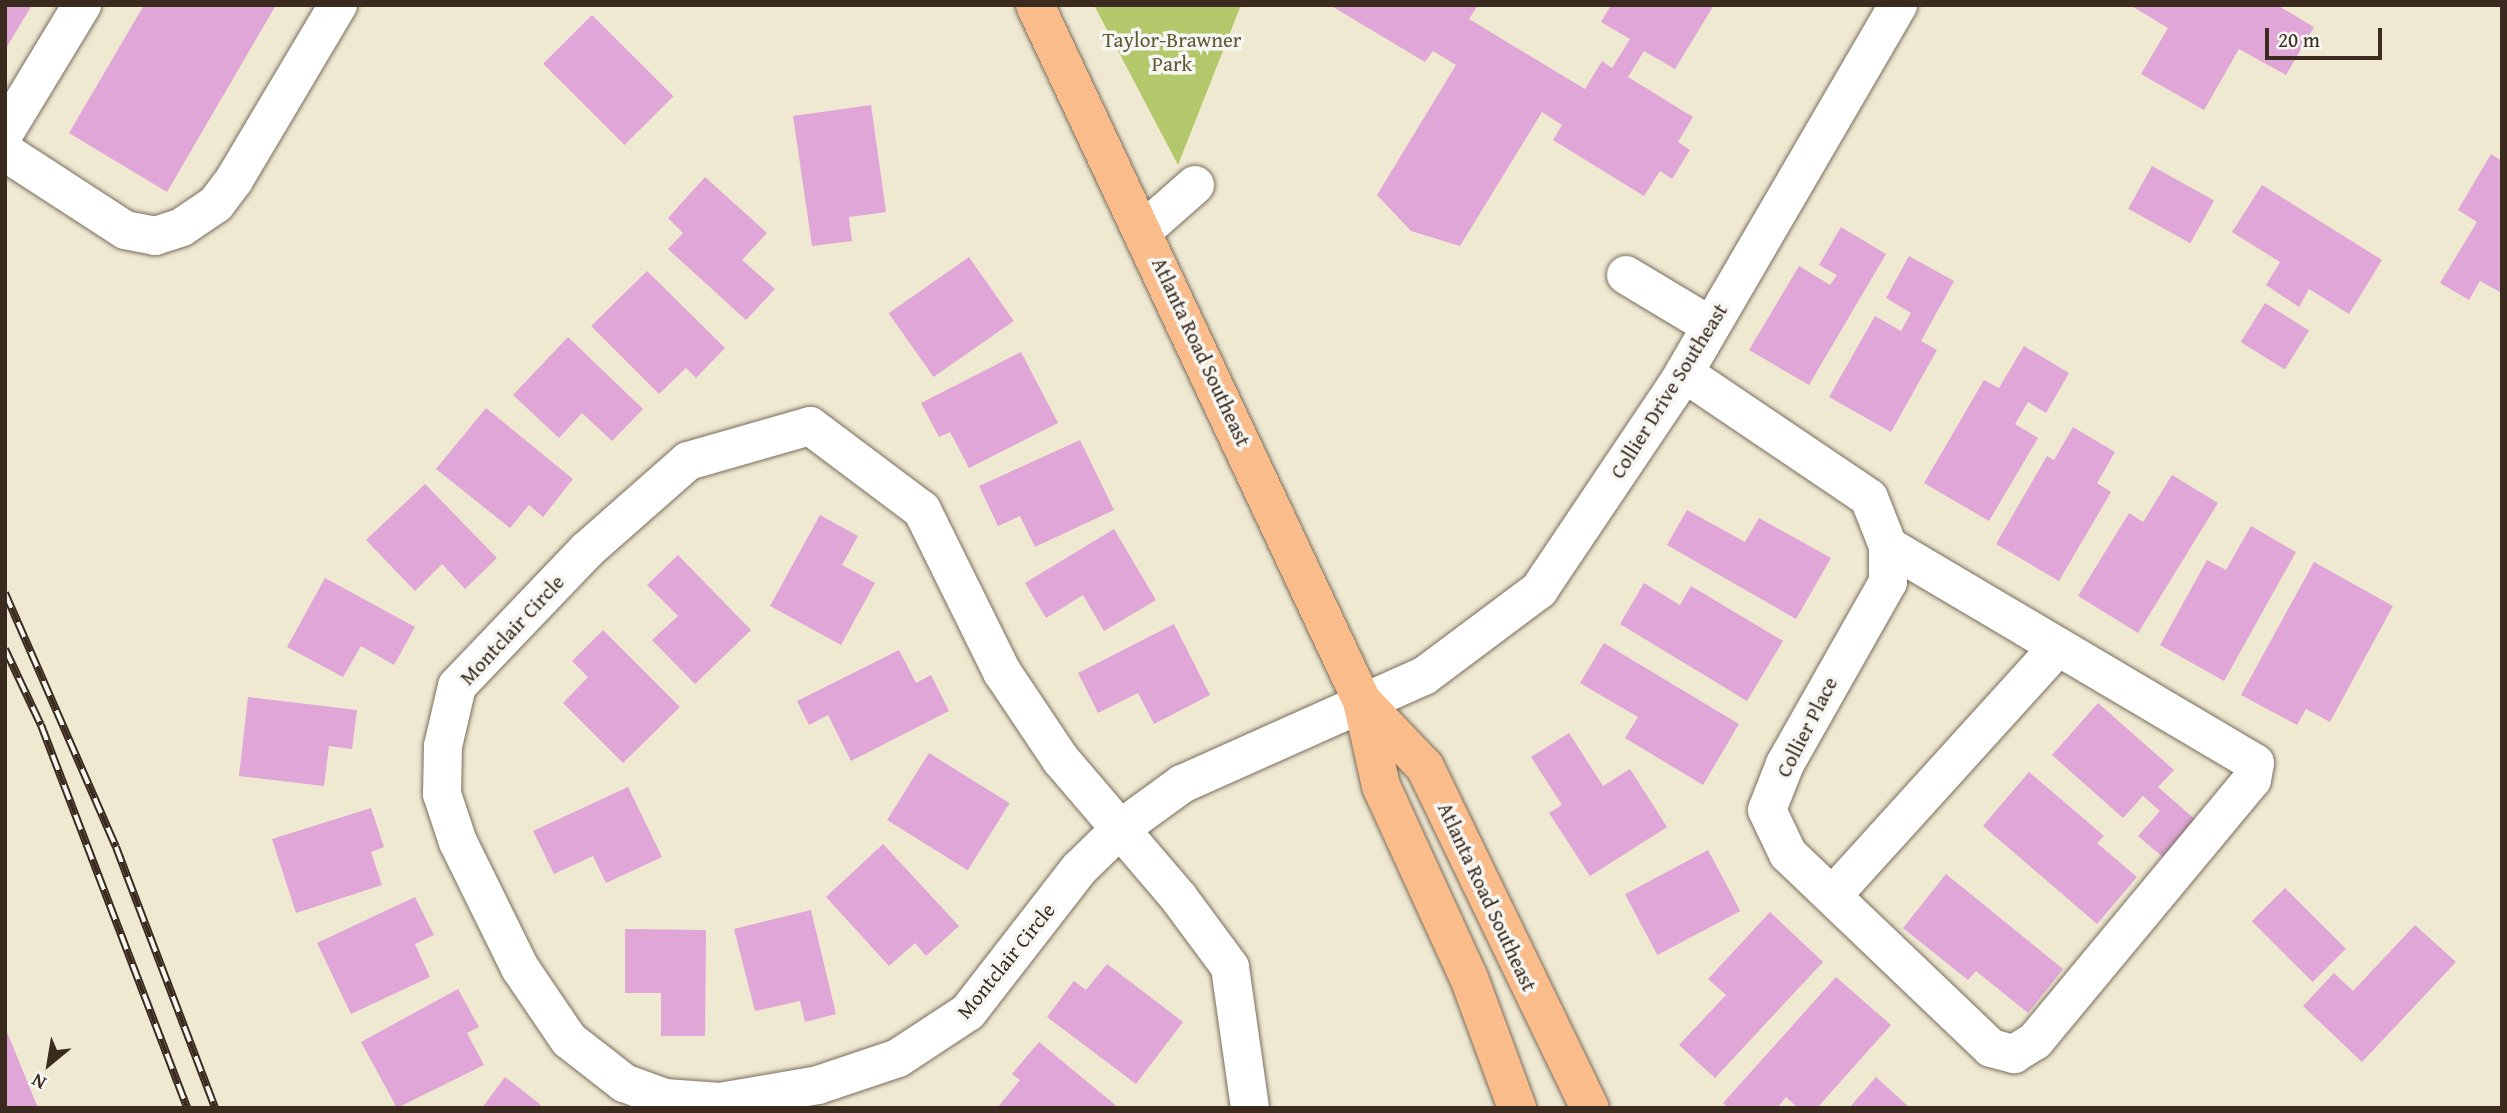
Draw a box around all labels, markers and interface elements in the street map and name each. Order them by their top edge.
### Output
scale bar [2269,14,2386,58]
text: 20 m [2278,24,2320,55]
park label: Taylor-Brawner Park [1103,27,1241,77]
street label: Atlanta Road Southeast [1146,254,1256,450]
street label: Collier Drive Southeast [1605,299,1733,483]
street label: Montclair Circle [455,570,569,690]
street label: Collier Place [1771,673,1843,781]
street label: Atlanta Road Southeast [1432,799,1542,995]
street label: Montclair Circle [952,898,1060,1024]
north arrow [14,1029,84,1099]
text: N [26,1067,51,1097]

